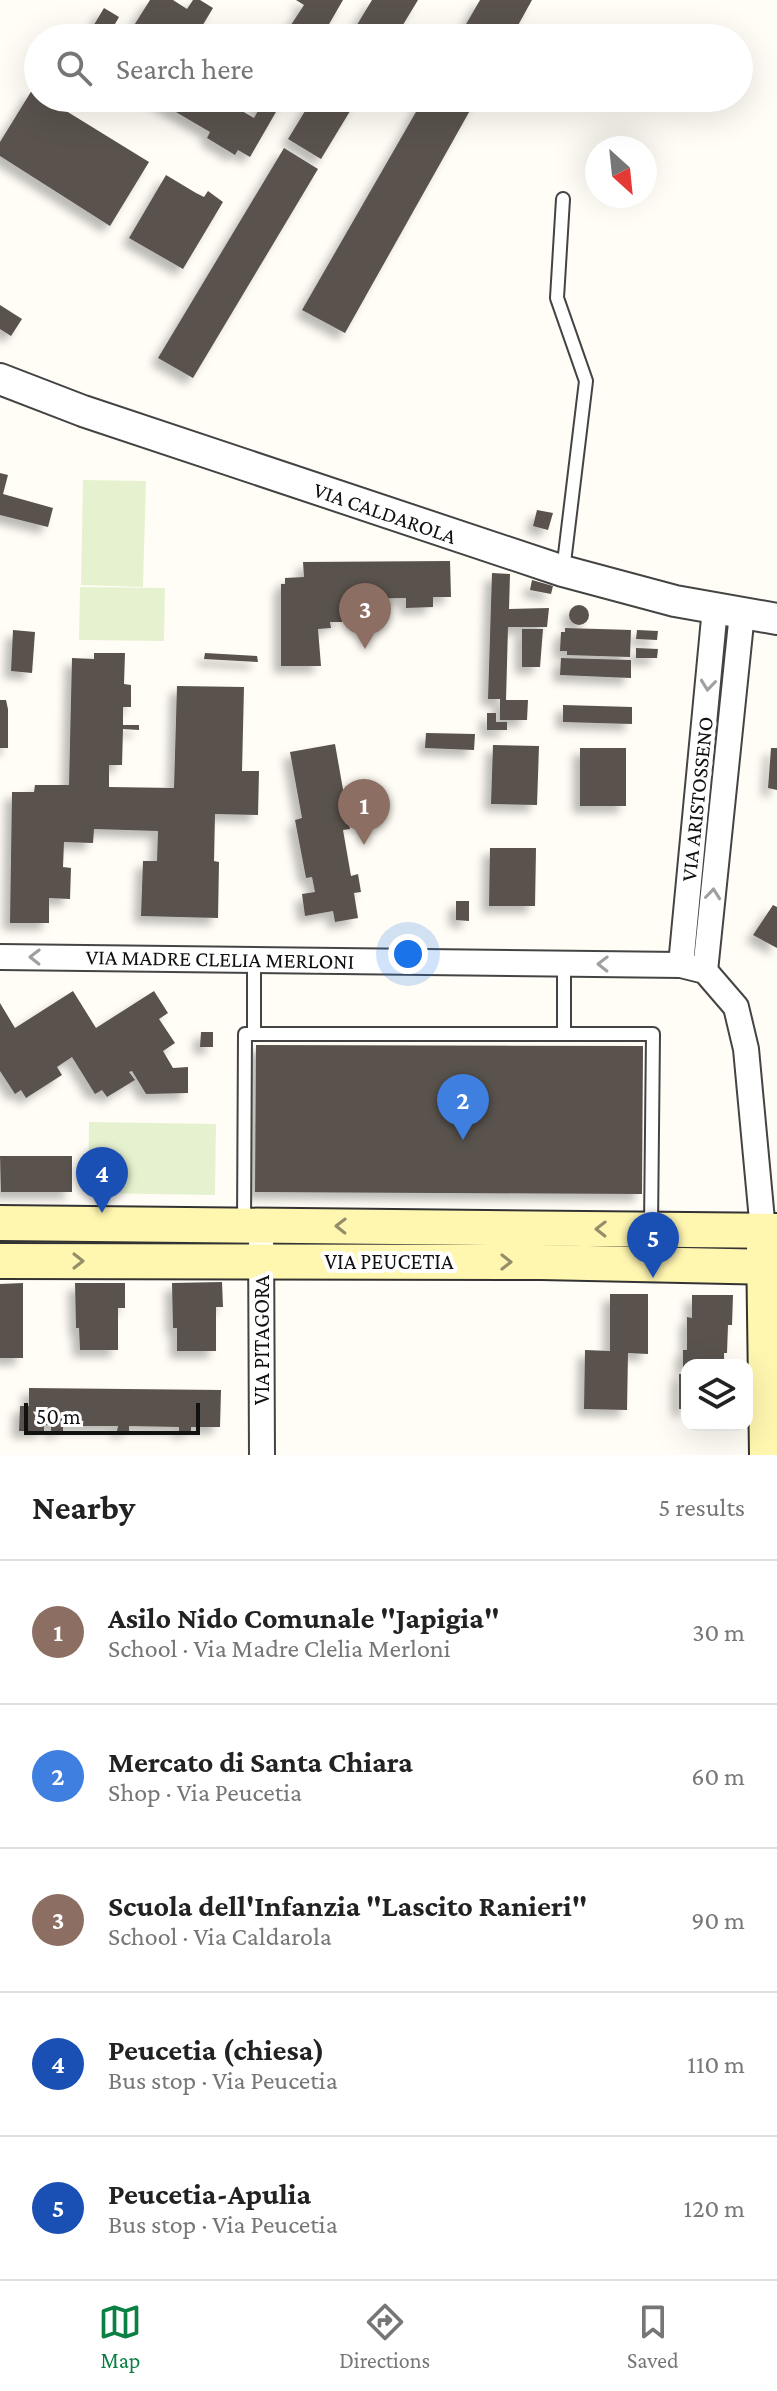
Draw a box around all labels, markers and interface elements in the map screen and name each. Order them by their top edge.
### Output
search box [24,24,753,112]
icon: search [52,46,96,90]
text: Search here [116,52,254,85]
north arrow [585,136,657,208]
street label: VIA CALDAROLA [310,477,460,549]
pin: 3 [339,583,391,649]
one-way arrow [700,679,717,692]
street label: VIA ARISTOSSENO [676,715,718,883]
pin: 1 [338,779,390,845]
one-way arrow [705,887,722,900]
your location [388,934,428,974]
street label: VIA MADRE CLELIA MERLONI [85,944,355,974]
one-way arrow [28,948,41,966]
one-way arrow [596,955,609,973]
pin: 2 [437,1074,489,1140]
pin: 4 [76,1147,128,1213]
pin: 5 [627,1212,679,1278]
one-way arrow [334,1217,347,1234]
one-way arrow [594,1220,607,1238]
street label: VIA PEUCETIA [324,1249,454,1274]
one-way arrow [72,1252,85,1270]
one-way arrow [500,1253,513,1271]
street label: VIA PITAGORA [249,1275,274,1405]
map controls [681,1359,753,1431]
button: layers [681,1359,753,1431]
scale bar [24,1399,200,1435]
text: 50 m [36,1404,81,1429]
text: Nearby [32,1489,135,1526]
text: 5 results [658,1493,745,1522]
text: Asilo Nido Comunale "Japigia" [108,1601,500,1634]
text: 1 [53,1618,63,1647]
text: 30 m [692,1618,745,1647]
text: School · Via Madre Clelia Merloni [108,1634,451,1663]
text: Mercato di Santa Chiara [108,1745,413,1778]
text: 2 [51,1762,65,1791]
text: 60 m [691,1762,745,1791]
text: Shop · Via Peucetia [108,1778,302,1807]
text: Scuola dell'Infanzia "Lascito Ranieri" [108,1889,587,1922]
text: 3 [52,1906,64,1935]
text: 90 m [691,1906,745,1935]
text: School · Via Caldarola [108,1922,332,1951]
text: Peucetia (chiesa) [108,2033,325,2066]
text: 4 [51,2050,65,2079]
text: 110 m [687,2050,745,2079]
text: Bus stop · Via Peucetia [108,2066,338,2095]
text: Peucetia-Apulia [108,2177,311,2210]
text: 5 [52,2194,64,2223]
text: 120 m [684,2194,745,2223]
text: Bus stop · Via Peucetia [108,2210,338,2239]
tab: Map [98,2300,142,2373]
tab: Directions [339,2300,430,2373]
tab: Saved [627,2300,679,2373]

